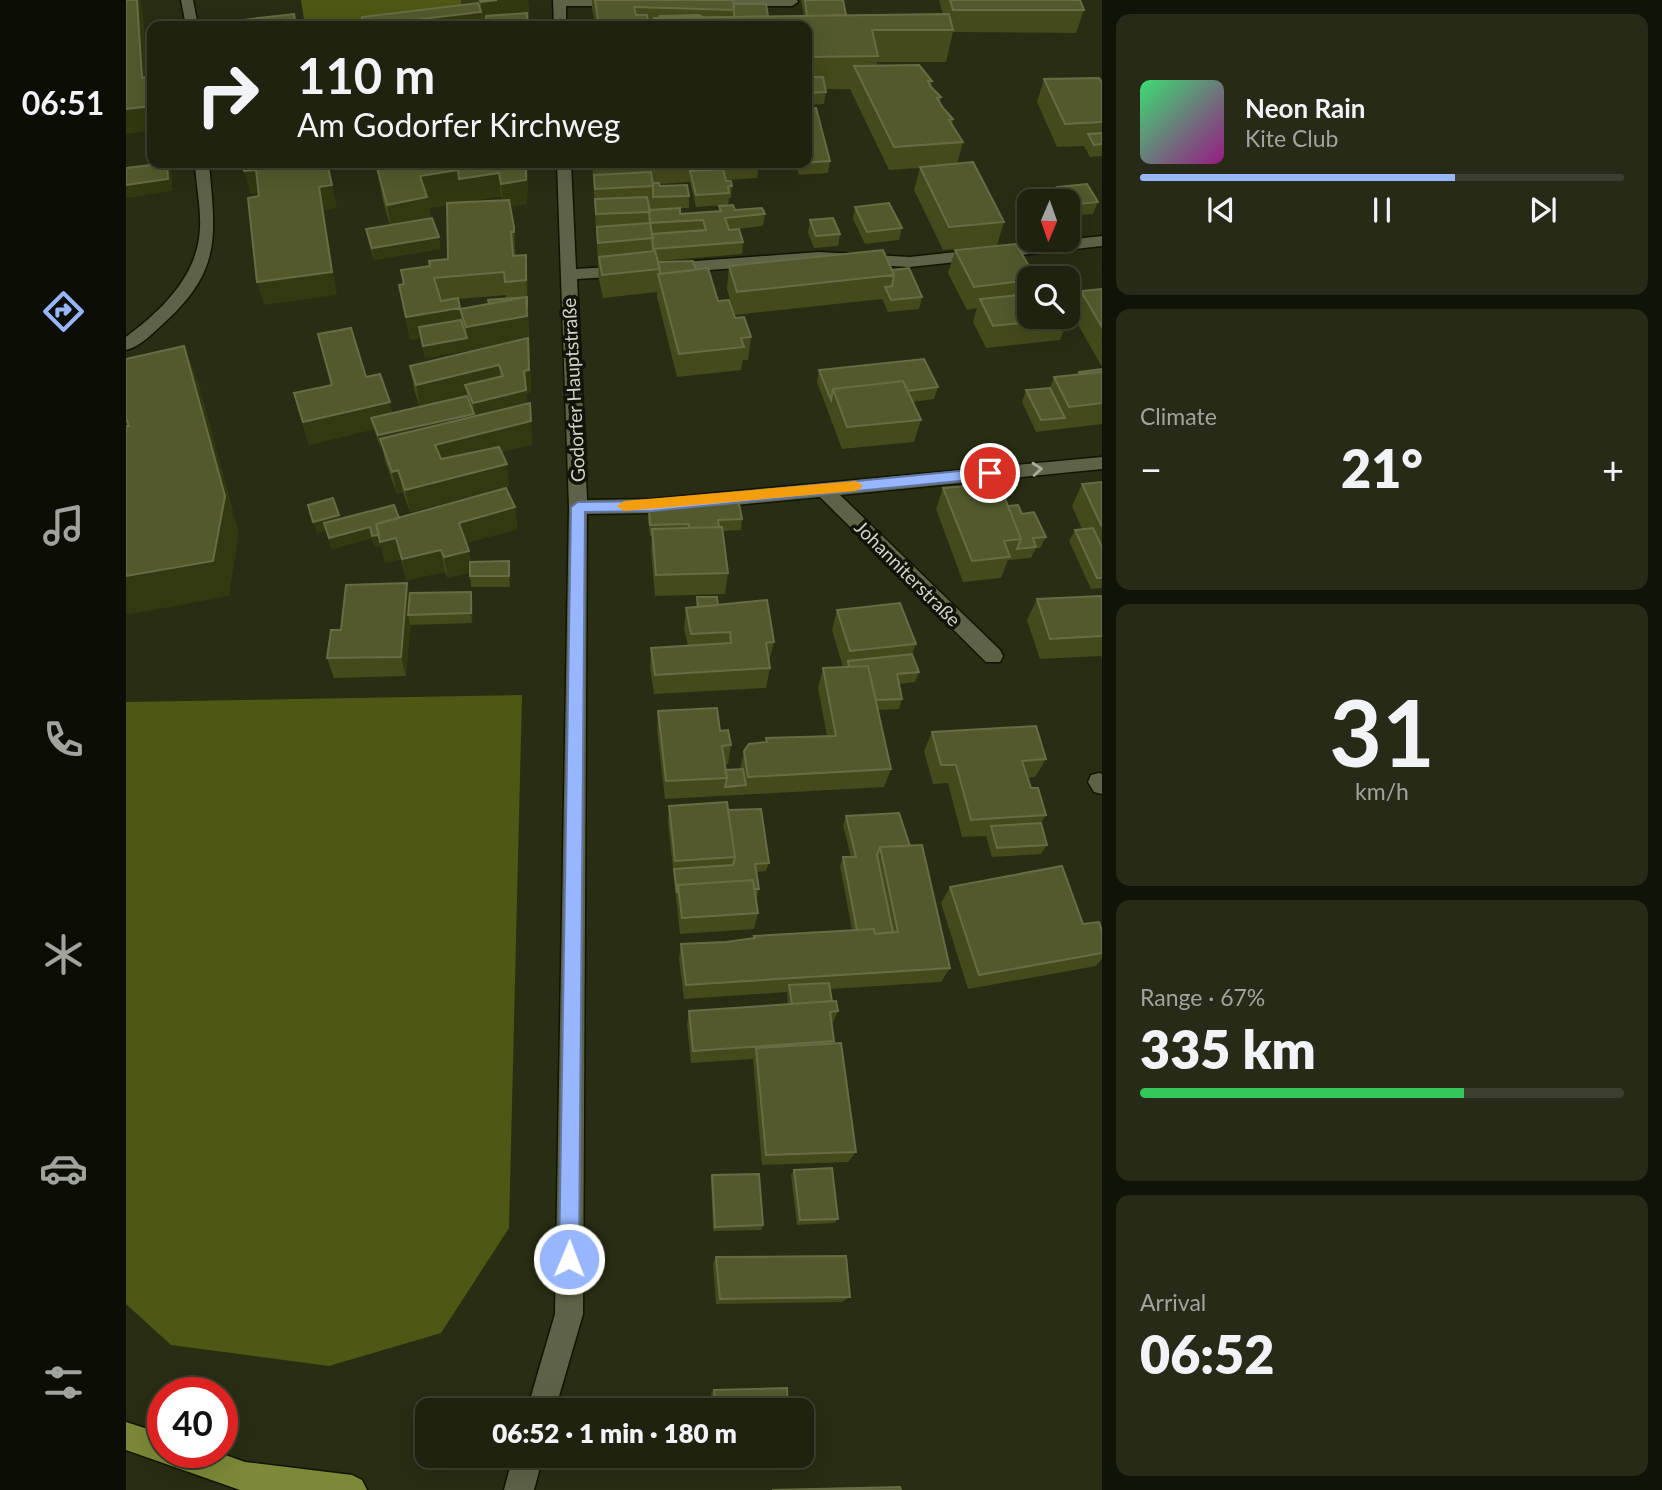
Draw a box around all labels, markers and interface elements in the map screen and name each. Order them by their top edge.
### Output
text: 110 m [297,46,435,104]
icon: right [182,49,273,140]
text: 06:51 [22,83,104,122]
text: Neon Rain [1245,92,1365,124]
text: Am Godorfer Kirchweg [297,105,620,144]
text: Kite Club [1245,124,1338,152]
north arrow [1017,189,1080,252]
map controls [1017,189,1080,329]
icon: previous [1202,191,1240,229]
icon: pause [1363,191,1401,229]
icon: next [1524,191,1562,229]
button: search [1017,266,1080,329]
icon: directions [39,287,88,336]
street label: Godorfer Hauptstraße [557,297,589,483]
text: Climate [1140,402,1217,430]
text: 21° [1341,437,1423,499]
pin [960,443,1020,503]
text: − [1140,446,1162,492]
text: + [1602,446,1624,492]
icon: arrive [971,454,1009,492]
one-way arrow [1032,462,1043,477]
icon: music [39,501,88,550]
street label: Johanniterstraße [850,515,966,631]
text: 31 [1329,677,1435,786]
icon: phone [39,715,88,764]
text: km/h [1355,777,1409,805]
icon: climate [39,930,88,979]
text: Range · 67% [1140,983,1265,1011]
text: 335 km [1140,1018,1316,1080]
icon: car [39,1144,88,1193]
position arrow [532,1222,606,1296]
text: Arrival [1140,1288,1206,1316]
text: 06:52 [1140,1323,1274,1385]
icon: filters [39,1358,88,1407]
speed limit sign: 40 [147,1377,238,1468]
text: 06:52 · 1 min · 180 m [492,1417,737,1449]

